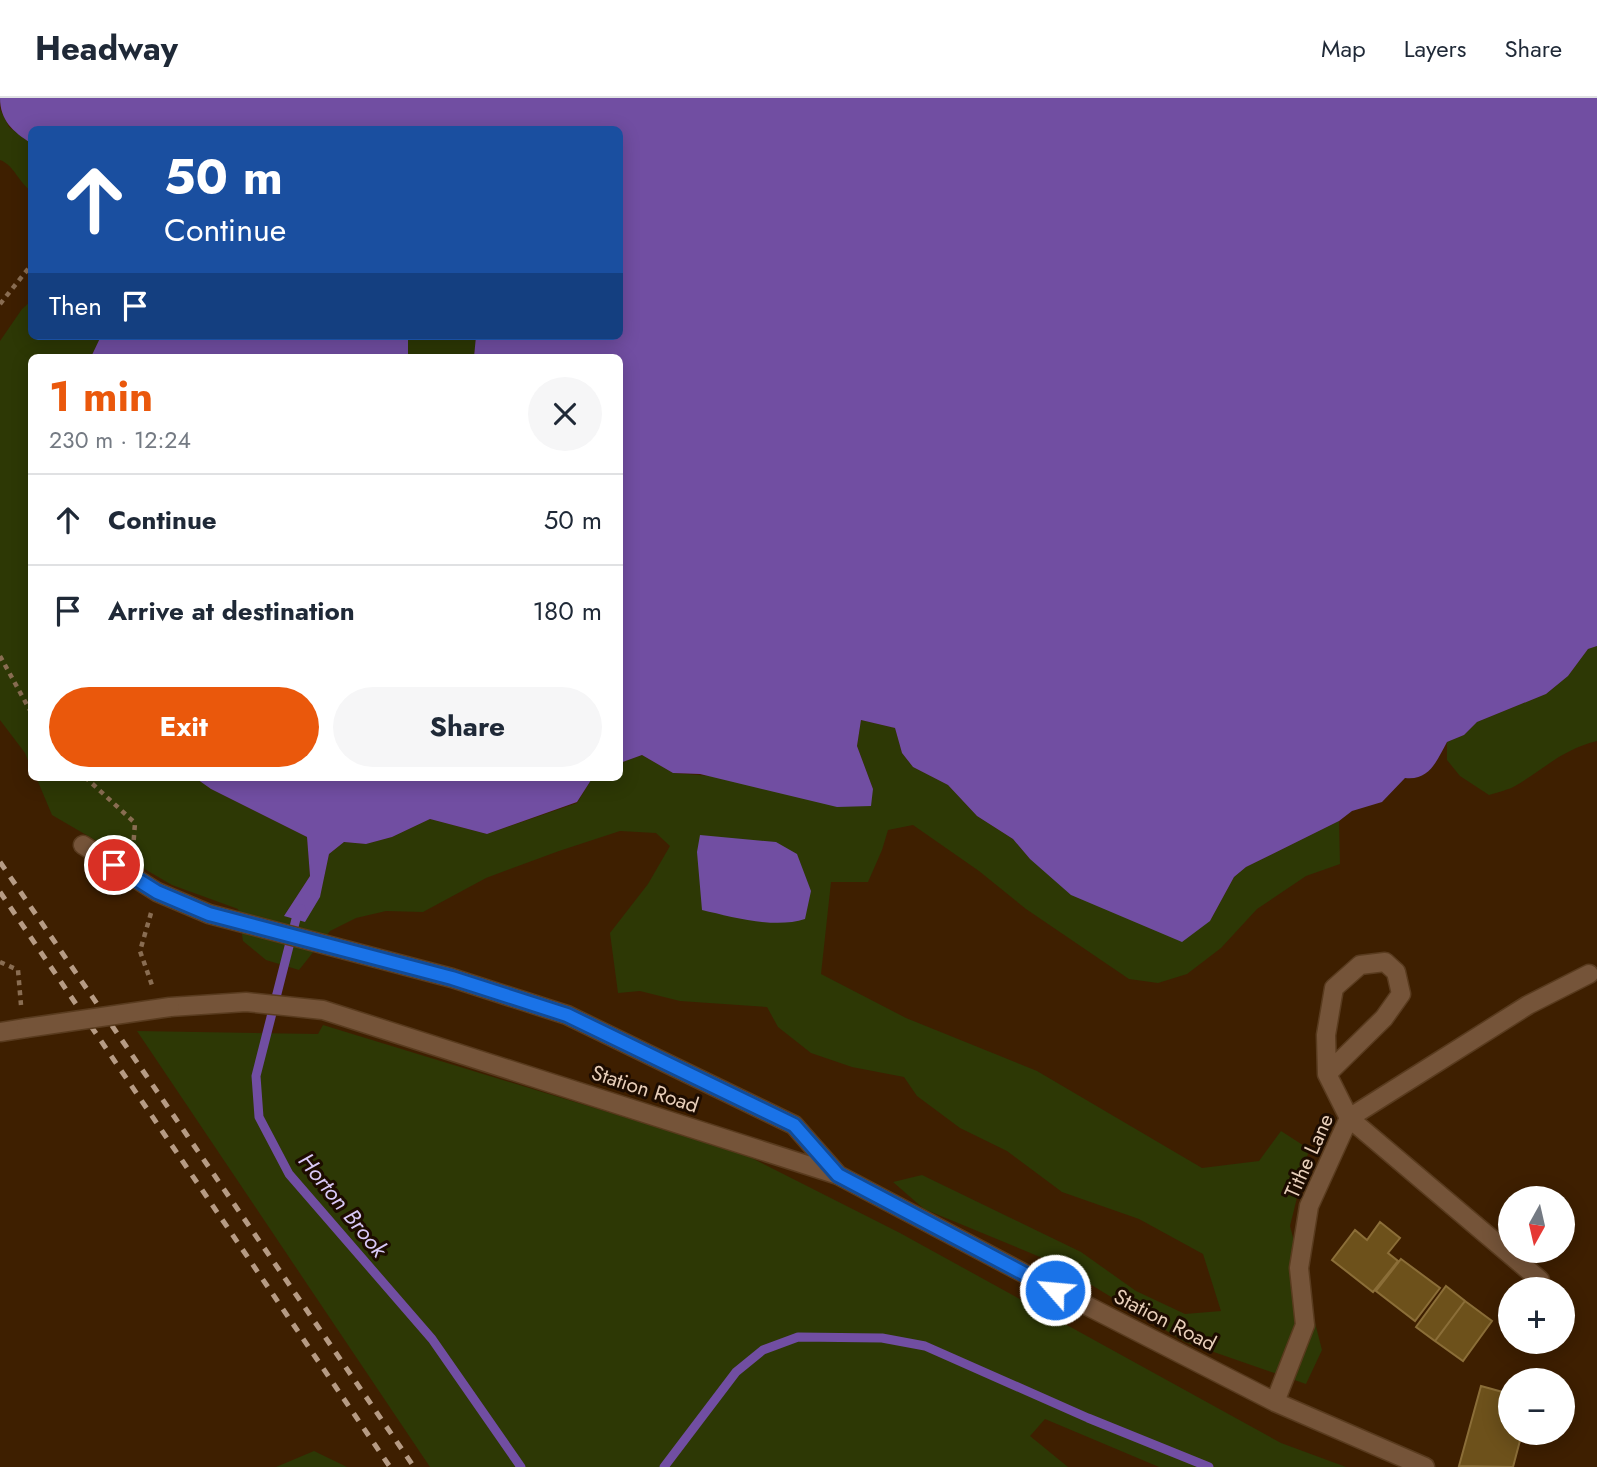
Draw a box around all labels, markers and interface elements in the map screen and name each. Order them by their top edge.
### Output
text: Headway [35,25,178,72]
text: Map [1321,31,1366,66]
text: Layers [1404,31,1466,66]
text: Share [1504,31,1562,66]
text: 50 m [164,142,283,212]
icon: ahead [49,154,140,245]
text: Continue [164,207,286,253]
text: Then [49,287,102,325]
icon: arrive [116,287,154,325]
text: 1 min [49,366,153,427]
button: close [528,377,602,451]
text: 230 m · 12:24 [49,423,191,457]
icon: ahead [49,501,87,539]
text: Continue [108,501,217,539]
text: 50 m [544,501,602,539]
icon: arrive [49,592,87,630]
text: Arrive at destination [108,592,355,630]
text: 180 m [532,592,602,630]
button: Exit [49,687,319,767]
button: Share [333,687,602,767]
pin [84,835,144,895]
icon: arrive [95,846,133,884]
street label: Station Road [587,1058,703,1120]
street label: Tithe Lane [1277,1109,1341,1203]
water label: Horton Brook [290,1145,397,1266]
north arrow [1498,1186,1575,1264]
map controls [1498,1186,1575,1445]
position arrow [1018,1253,1092,1327]
button: + [1498,1277,1575,1354]
street label: Station Road [1109,1281,1221,1359]
button: − [1498,1368,1575,1445]

